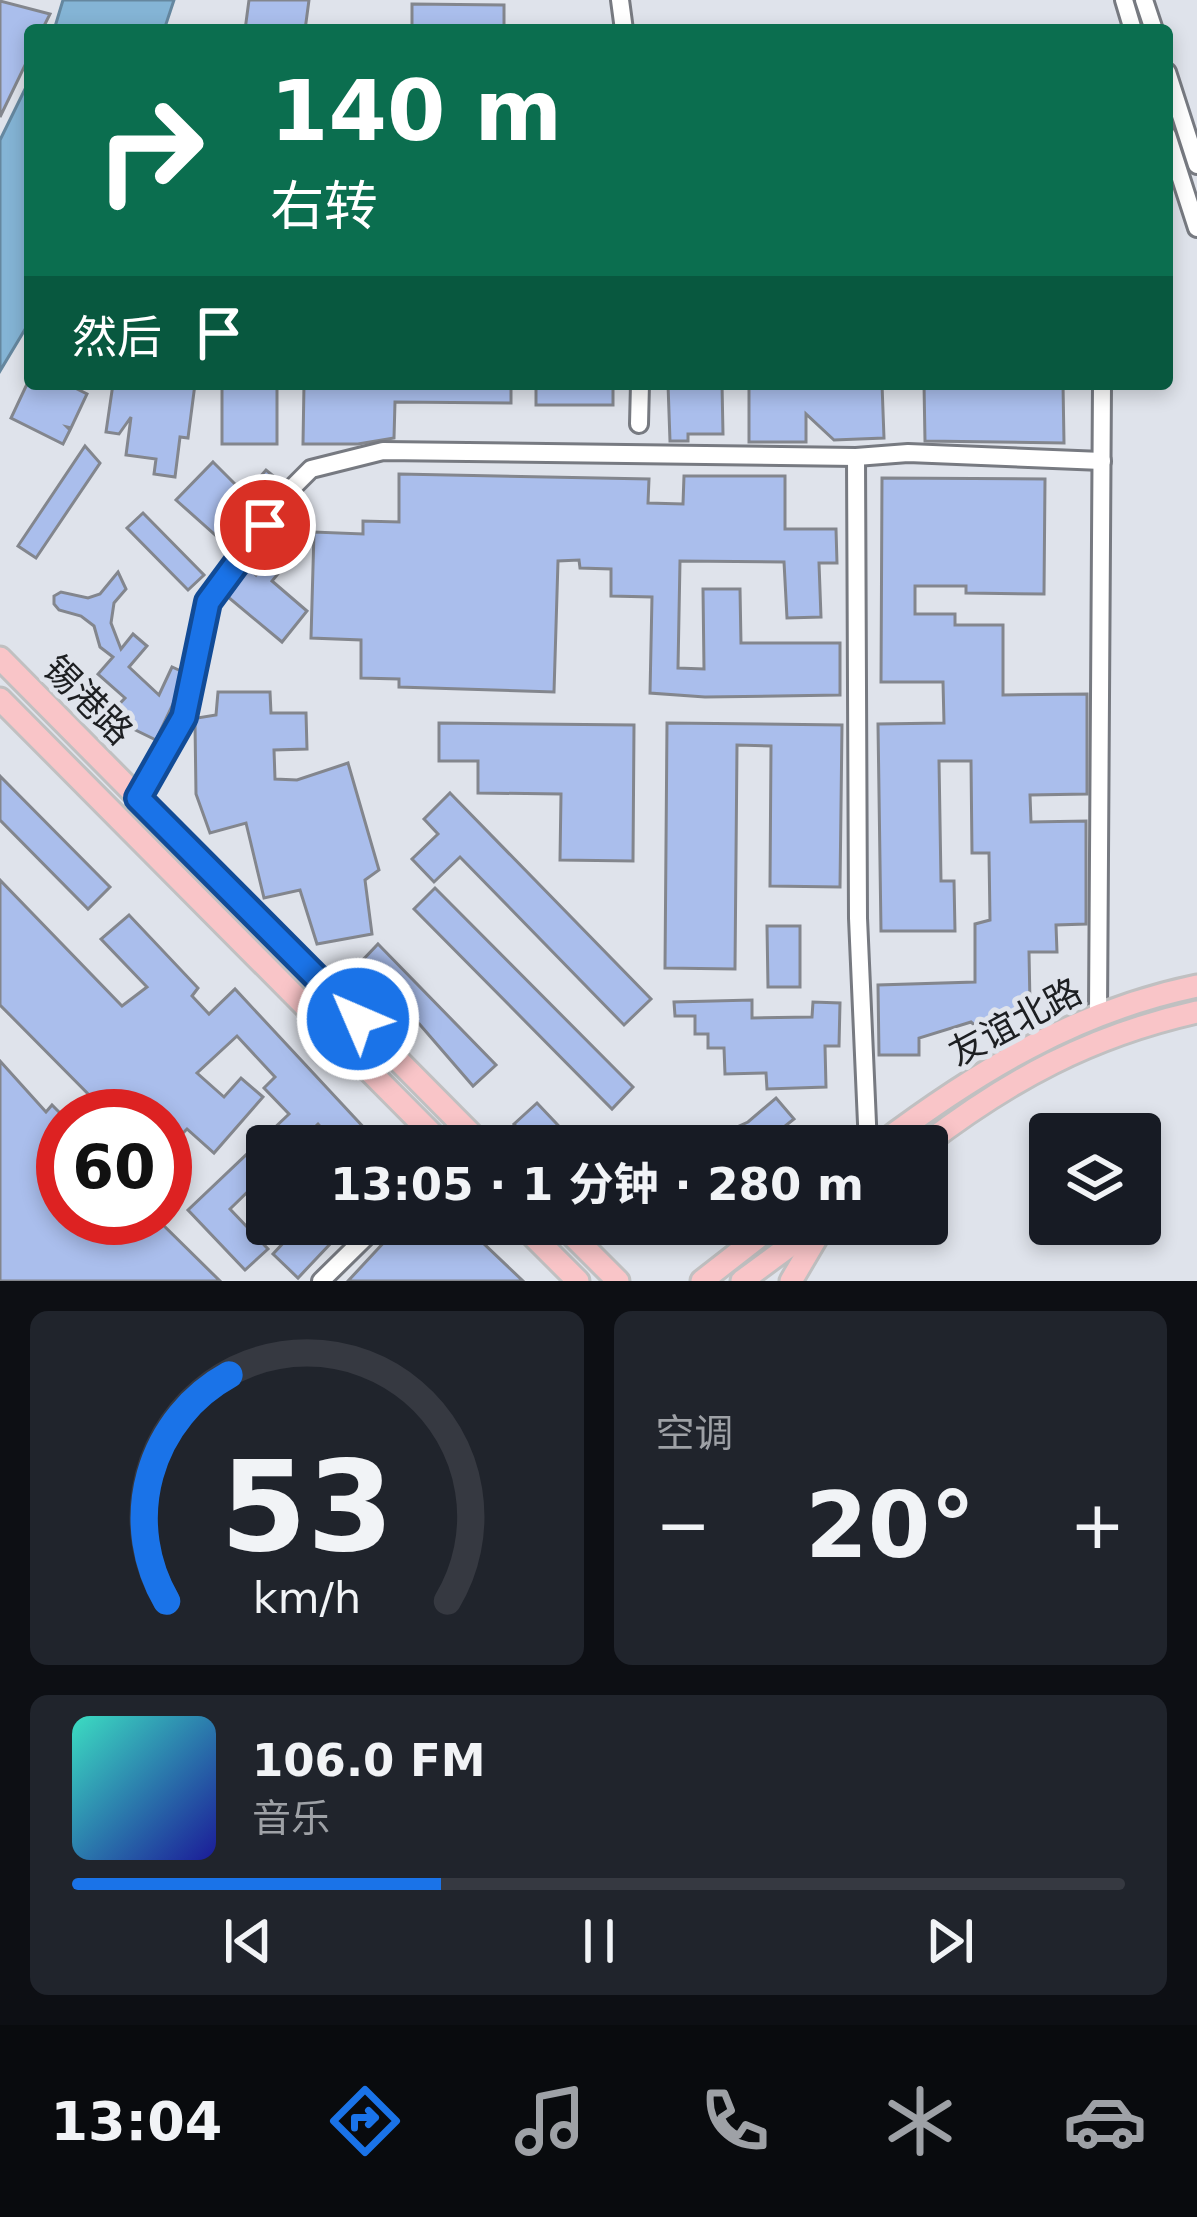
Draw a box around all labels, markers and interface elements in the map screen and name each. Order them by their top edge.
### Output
text: 140 m [270,62,562,160]
icon: right [72,72,228,228]
text: 右转 [270,175,378,238]
icon: arrive [186,300,252,366]
text: 然后 [72,311,162,364]
pin [214,474,316,576]
icon: arrive [232,492,298,558]
street label: 锡港路 [35,647,141,753]
position arrow [295,956,421,1082]
street label: 友谊北路 [942,970,1088,1074]
speed limit sign: 60 [36,1089,192,1245]
map controls [1029,1113,1161,1245]
button: layers [1029,1113,1161,1245]
text: 13:05 · 1 分钟 · 280 m [330,1158,864,1211]
text: 空调 [656,1411,734,1456]
text: 53 [220,1434,394,1579]
text: 20° [805,1473,975,1578]
text: − [656,1487,711,1564]
text: + [1070,1487,1125,1564]
text: km/h [253,1573,361,1623]
text: 106.0 FM [252,1734,486,1787]
text: 音乐 [252,1796,330,1841]
icon: previous [215,1908,281,1974]
icon: pause [566,1908,632,1974]
icon: next [917,1908,983,1974]
icon: directions [323,2079,407,2163]
icon: music [508,2079,592,2163]
icon: phone [693,2079,777,2163]
icon: climate [878,2079,962,2163]
icon: car [1063,2079,1147,2163]
text: 13:04 [50,2090,222,2153]

